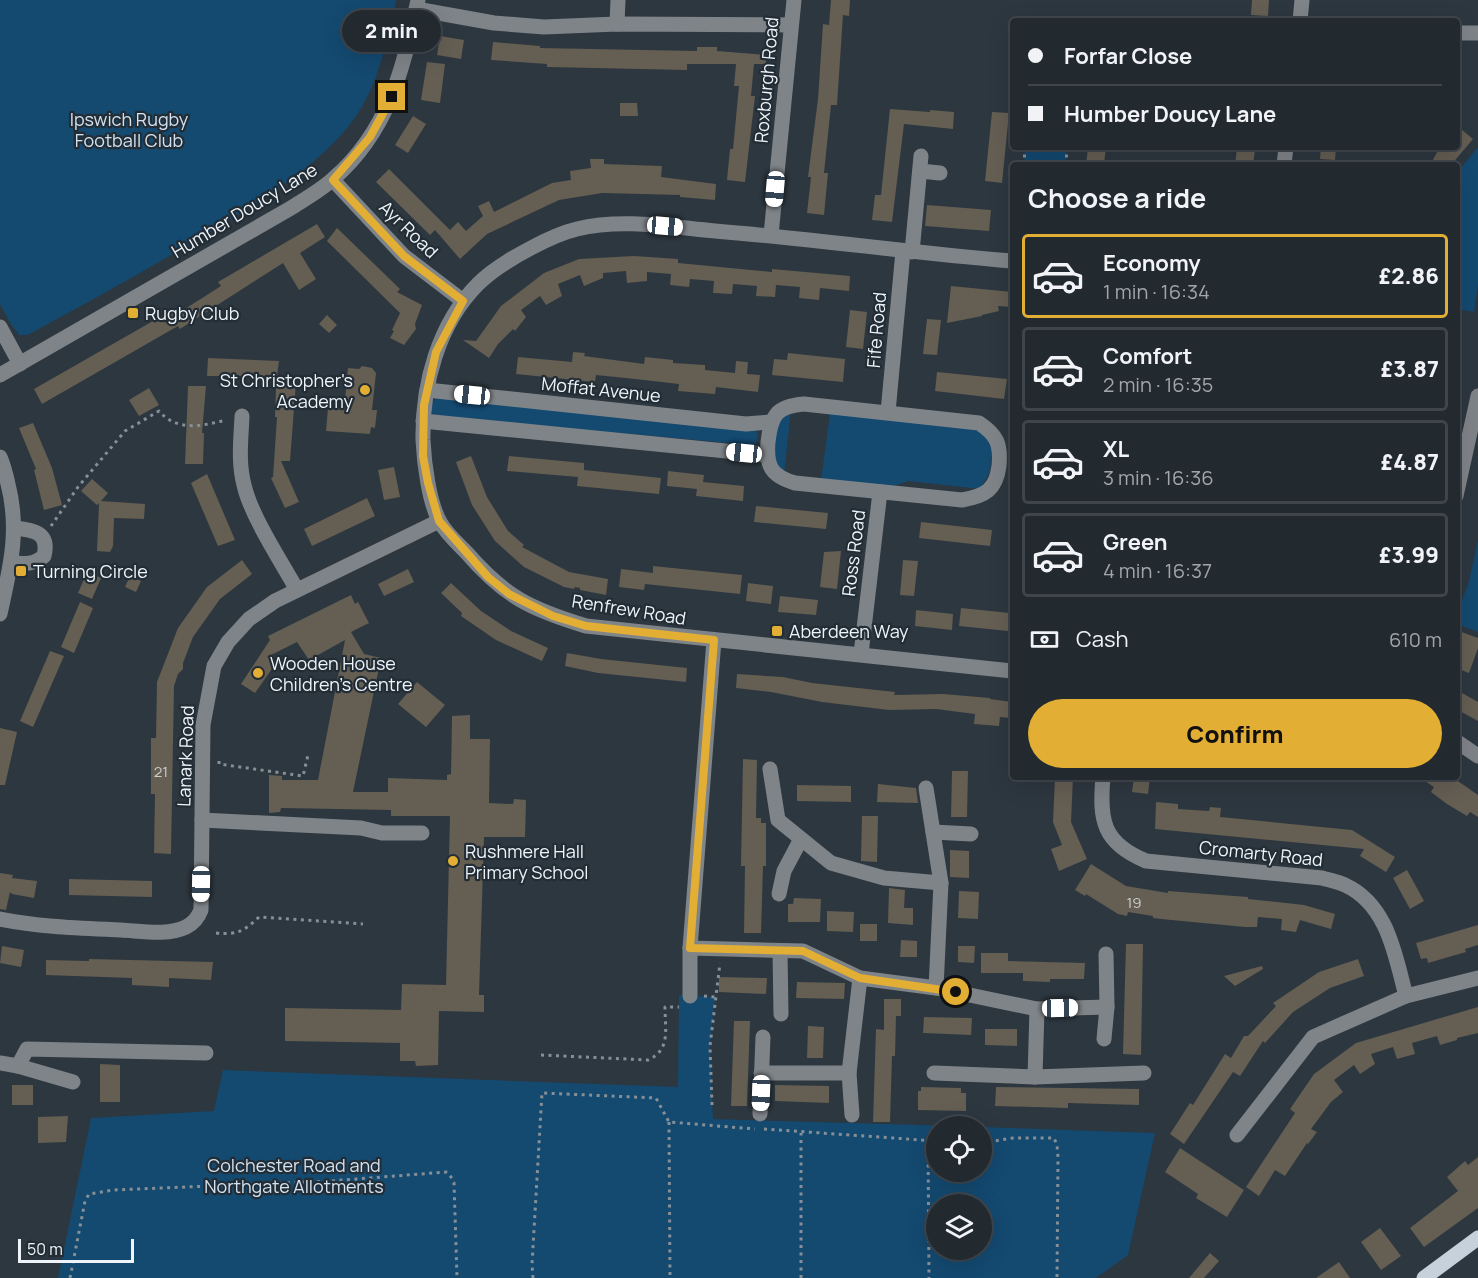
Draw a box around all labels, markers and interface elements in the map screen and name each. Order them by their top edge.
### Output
callout: 2 min [342,10,442,52]
street label: Roxburgh Road [749,16,783,144]
text: 2 min [365,17,418,44]
text: Forfar Close [1064,41,1192,71]
route end [378,83,405,110]
text: Humber Doucy Lane [1064,99,1276,129]
park label: Ipswich Rugby Football Club [70,107,189,152]
street label: Humber Doucy Lane [167,157,321,263]
car [764,170,786,208]
text: Choose a ride [1028,179,1206,216]
street label: Ayr Road [374,195,444,263]
car [646,215,684,237]
text: Economy [1103,248,1201,278]
icon: car [1031,249,1085,303]
text: £2.86 [1379,261,1439,291]
text: 1 min · 16:34 [1103,278,1210,305]
street label: Fife Road [861,291,891,369]
place label: Rugby Club [145,301,239,325]
marker: Rugby Club [126,306,140,320]
text: Comfort [1103,341,1192,371]
icon: car [1031,342,1085,396]
text: £3.87 [1381,354,1439,384]
place label: St Christopher's Academy [220,368,354,413]
street label: Moffat Avenue [540,371,662,407]
text: 2 min · 16:35 [1103,371,1213,398]
marker: St Christopher's Academy [358,383,372,397]
car [453,384,491,406]
text: XL [1103,434,1129,464]
icon: car [1031,435,1085,489]
car [725,442,763,464]
text: £4.87 [1381,447,1439,477]
text: 3 min · 16:36 [1103,464,1214,491]
street label: Ross Road [836,508,870,598]
text: Green [1103,527,1168,557]
icon: car [1031,528,1085,582]
text: £3.99 [1379,540,1439,570]
text: 4 min · 16:37 [1103,557,1212,584]
place label: Turning Circle [33,559,148,583]
marker: Turning Circle [14,564,28,578]
street label: Renfrew Road [570,588,688,630]
place label: Aberdeen Way [789,619,909,643]
icon: cash [1028,623,1061,656]
marker: Aberdeen Way [770,624,784,638]
text: Cash [1076,624,1129,654]
text: 610 m [1389,626,1442,653]
place label: Wooden House Children's Centre [270,651,413,696]
marker: Wooden House Children's Centre [251,666,265,680]
button: Confirm [1028,699,1442,768]
street label: Lanark Road [171,705,199,807]
house number: 21 [154,761,168,782]
street label: Cromarty Road [1198,835,1324,871]
place label: Rushmere Hall Primary School [465,839,589,884]
marker: Rushmere Hall Primary School [446,854,460,868]
car [192,866,210,902]
house number: 19 [1126,892,1142,913]
route start [942,978,969,1005]
car [1042,999,1078,1017]
car [751,1075,771,1111]
map controls [926,1116,992,1260]
button: locate [926,1116,992,1182]
park label: Colchester Road and Northgate Allotments [204,1153,384,1198]
button: layers [926,1194,992,1260]
scale bar [18,1236,134,1264]
text: 50 m [27,1238,63,1260]

